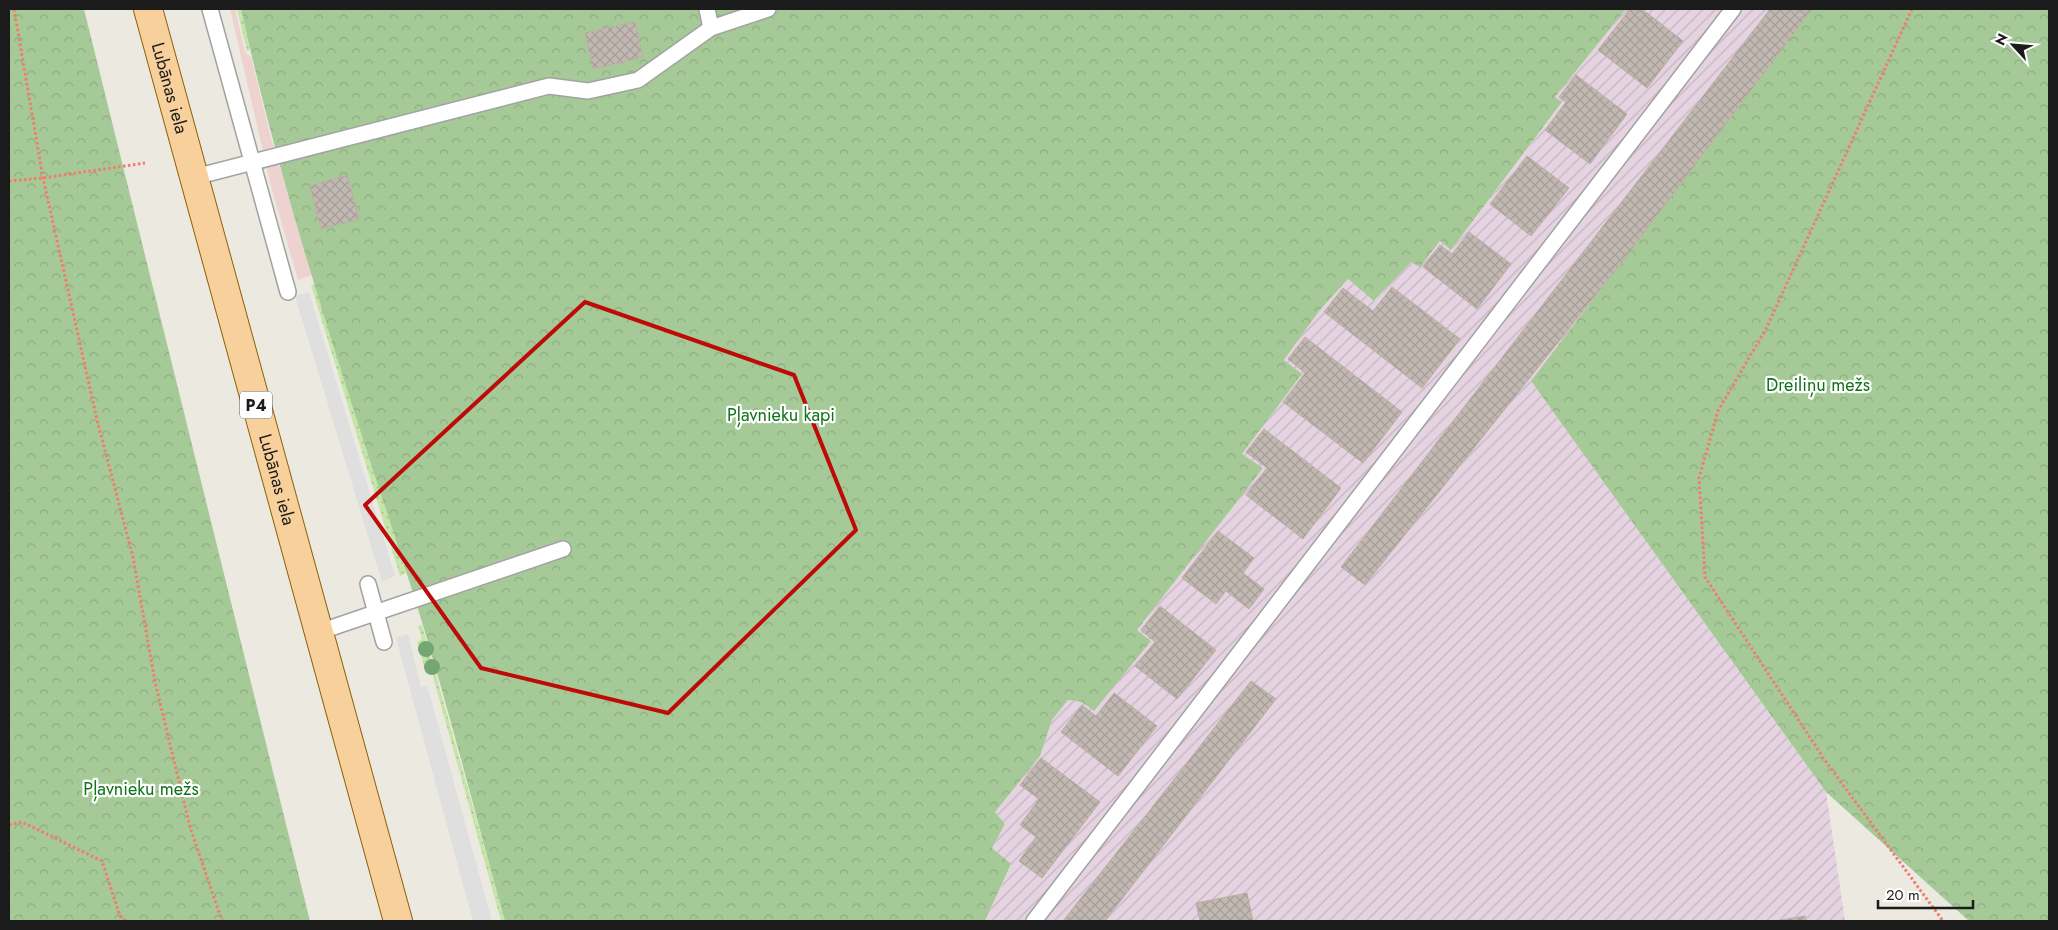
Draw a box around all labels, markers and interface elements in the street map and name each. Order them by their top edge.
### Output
north arrow [1988,20,2038,70]
text: N [1990,30,2013,49]
street label: Lubānas iela [145,39,195,137]
park label: Dreiliņu mežs [1766,372,1870,398]
road number: P4 [240,392,272,418]
park label: Pļavnieku kapi [727,402,835,428]
street label: Lubānas iela [252,431,302,528]
park label: Pļavnieku mežs [83,776,199,802]
scale bar [1878,878,1973,910]
text: 20 m [1886,884,1920,906]

